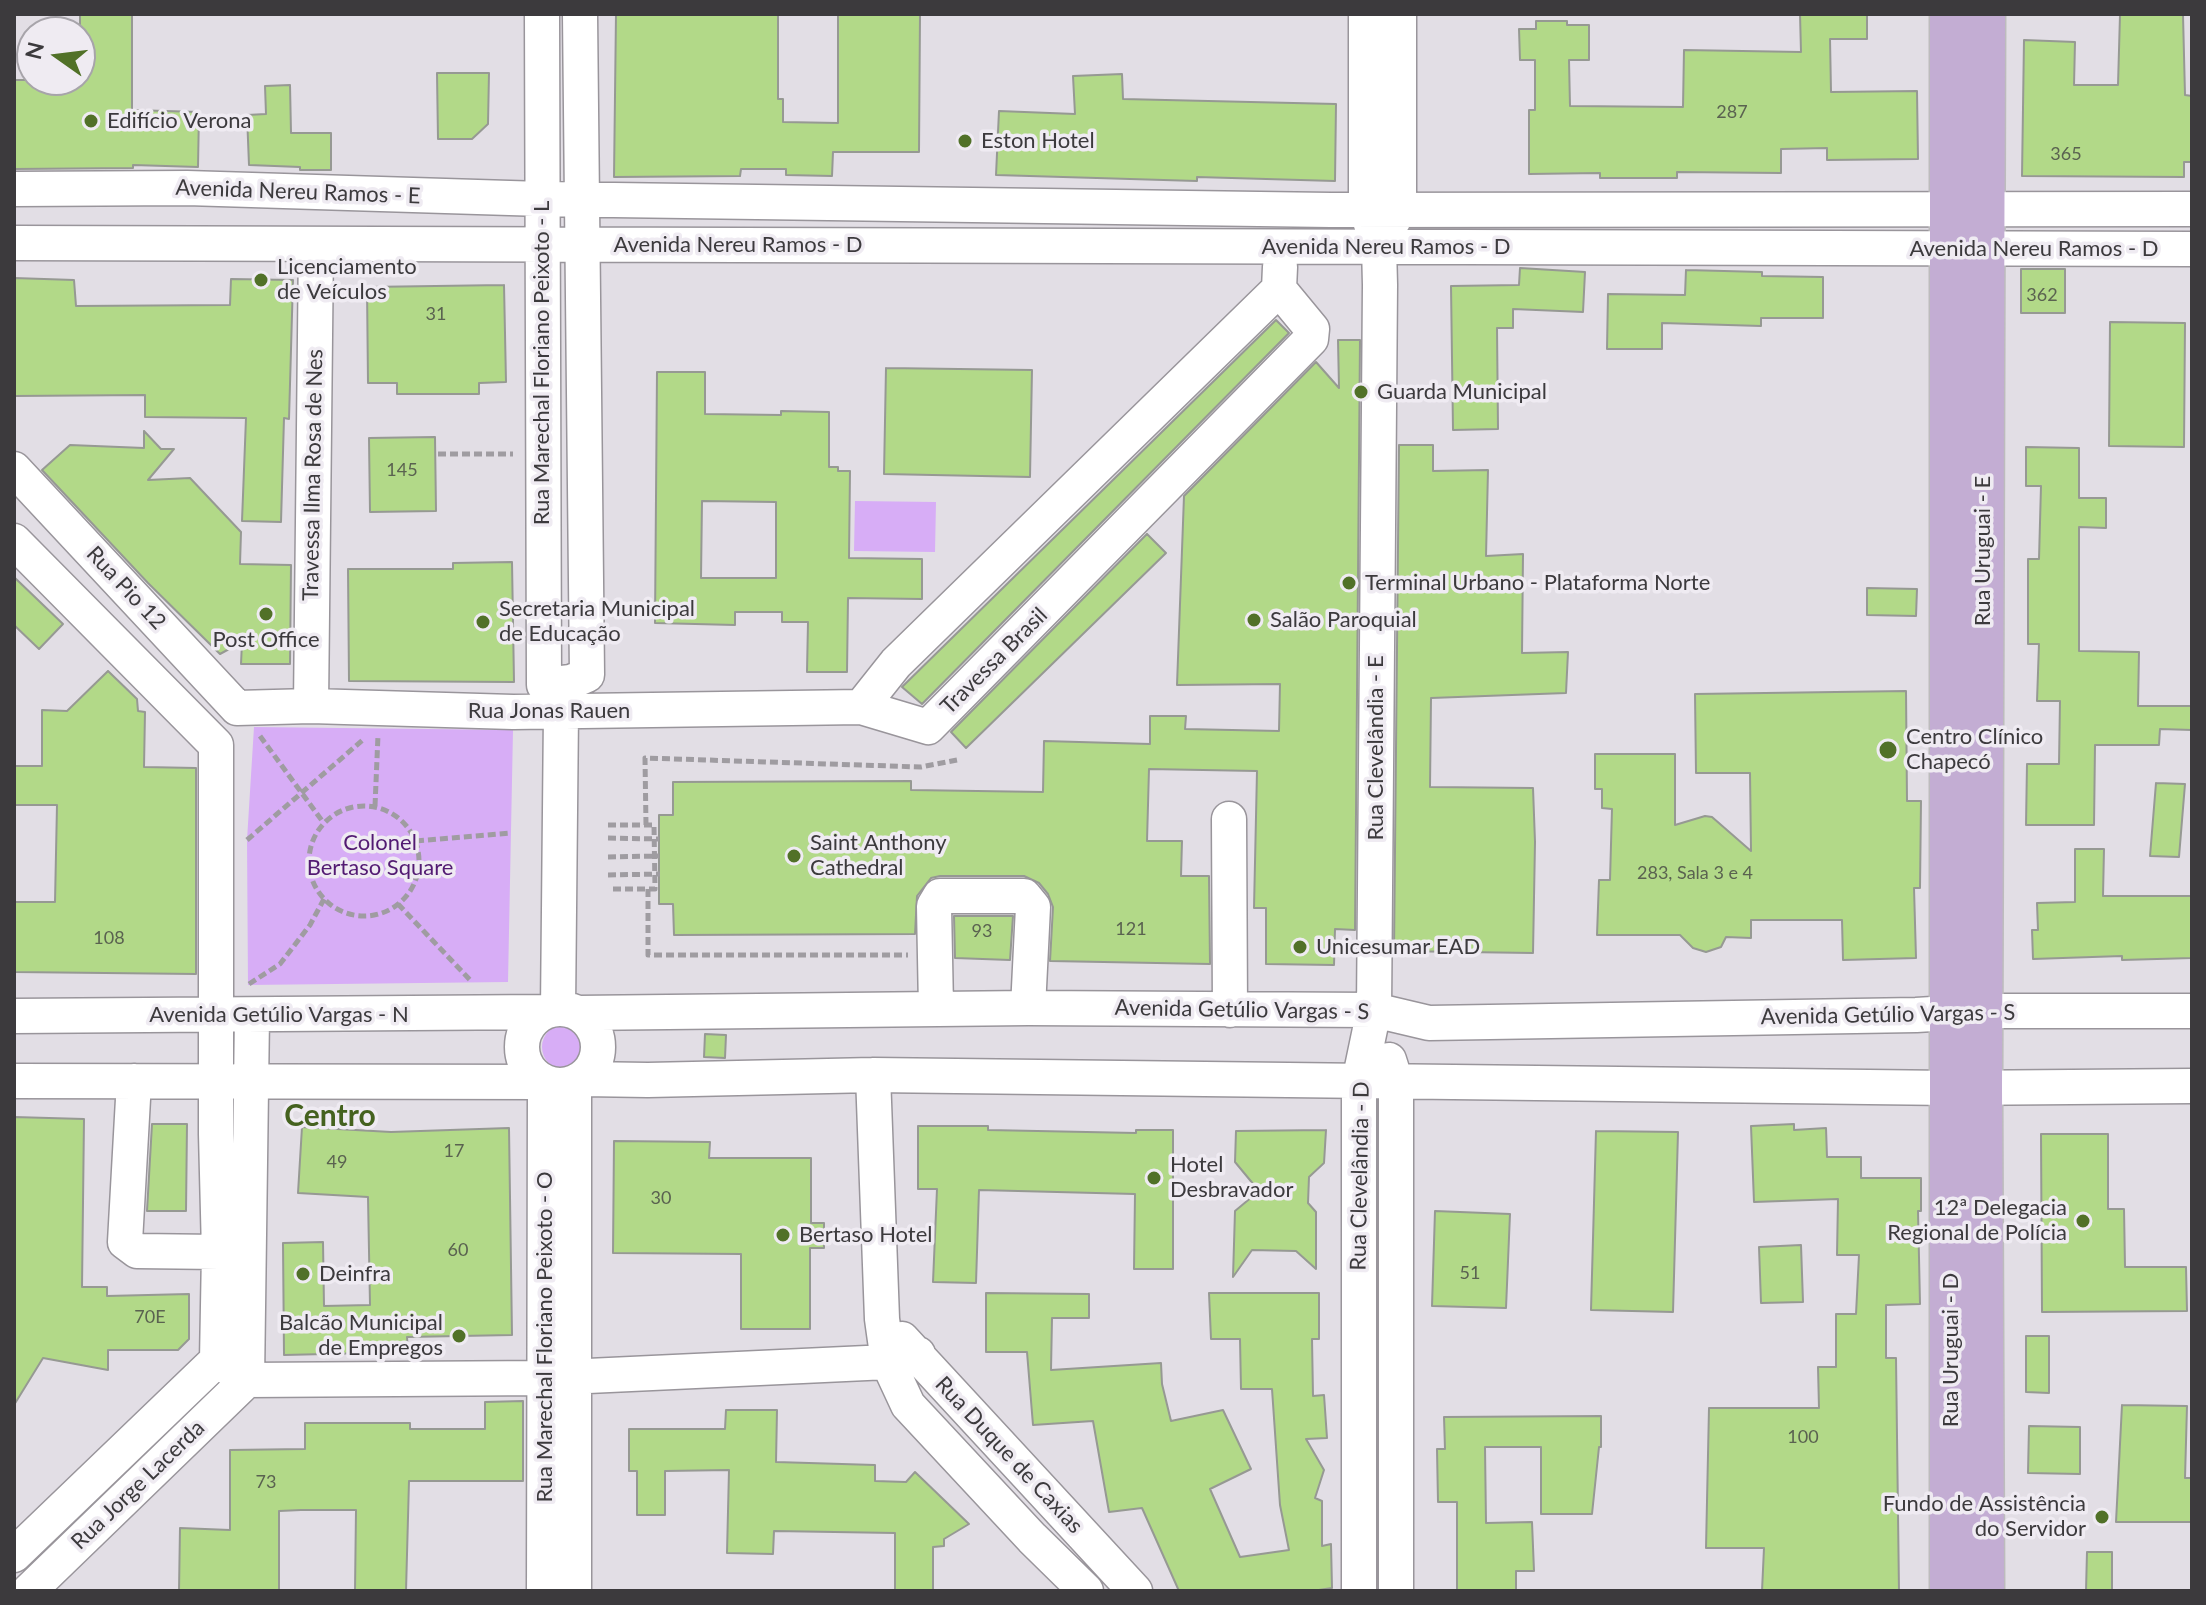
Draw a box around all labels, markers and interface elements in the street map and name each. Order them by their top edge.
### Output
north arrow [16,16,96,96]
text: N [19,39,49,62]
house number: 287 [1716,101,1748,123]
place label: Edifício Verona [107,108,251,134]
marker: Edifício Verona [82,112,100,130]
place label: Eston Hotel [981,128,1095,154]
marker: Eston Hotel [956,132,974,150]
house number: 365 [2050,143,2082,165]
street label: Avenida Nereu Ramos - E [175,175,421,209]
street label: Rua Marechal Floriano Peixoto - L [529,201,555,525]
street label: Avenida Nereu Ramos - D [613,232,863,258]
street label: Avenida Nereu Ramos - D [1261,234,1511,260]
street label: Avenida Nereu Ramos - D [1909,236,2159,262]
place label: Licenciamento de Veículos [277,254,417,306]
marker: Licenciamento de Veículos [252,271,270,289]
house number: 362 [2026,284,2058,306]
house number: 31 [426,303,446,325]
street label: Travessa Ilma Rosa de Nes [298,349,328,601]
place label: Guarda Municipal [1377,379,1547,405]
marker: Guarda Municipal [1352,383,1370,401]
house number: 145 [386,459,418,481]
street label: Rua Uruguai - E [1970,476,1996,626]
street label: Rua Pio 12 [81,541,171,635]
place label: Terminal Urbano - Plataforma Norte [1365,570,1710,596]
marker: Terminal Urbano - Plataforma Norte [1340,574,1358,592]
place label: Secretaria Municipal de Educação [499,596,695,648]
street label: Travessa Brasil [935,602,1053,720]
marker: Post Office [257,605,275,623]
place label: Salão Paroquial [1270,607,1417,633]
marker: Salão Paroquial [1245,611,1263,629]
marker: Secretaria Municipal de Educação [474,613,492,631]
place label: Post Office [212,627,320,653]
street label: Rua Clevelândia - E [1363,655,1389,841]
street label: Rua Jonas Rauen [468,698,630,724]
place label: Centro Clínico Chapecó [1906,724,2043,776]
marker: Centro Clínico Chapecó [1877,739,1899,761]
park label: Colonel Bertaso Square [307,830,453,882]
place label: Saint Anthony Cathedral [810,830,947,882]
marker: Saint Anthony Cathedral [785,847,803,865]
house number: 283, Sala 3 e 4 [1637,862,1753,884]
house number: 121 [1115,918,1147,940]
house number: 93 [972,920,992,942]
house number: 108 [93,927,125,949]
place label: Unicesumar EAD [1316,934,1480,960]
marker: Unicesumar EAD [1291,938,1309,956]
street label: Avenida Getúlio Vargas - S [1115,995,1369,1025]
street label: Avenida Getúlio Vargas - S [1761,1000,2015,1030]
street label: Avenida Getúlio Vargas - N [149,1002,409,1028]
street label: Rua Clevelândia - D [1345,1081,1375,1271]
district label: Centro [284,1098,376,1134]
house number: 17 [444,1140,464,1162]
house number: 49 [327,1151,347,1173]
place label: Hotel Desbravador [1170,1152,1293,1204]
marker: Hotel Desbravador [1145,1169,1163,1187]
street label: Rua Marechal Floriano Peixoto - O [532,1171,558,1503]
house number: 30 [651,1187,671,1209]
place label: 12ª Delegacia Regional de Polícia [1887,1195,2067,1246]
marker: 12ª Delegacia Regional de Polícia [2074,1212,2092,1230]
place label: Bertaso Hotel [799,1222,933,1248]
marker: Bertaso Hotel [774,1226,792,1244]
house number: 60 [448,1239,468,1261]
place label: Deinfra [319,1261,391,1287]
house number: 51 [1460,1262,1480,1284]
marker: Deinfra [294,1265,312,1283]
street label: Rua Uruguai - D [1938,1273,1964,1427]
house number: 70E [134,1306,166,1328]
place label: Balcão Municipal de Empregos [279,1310,443,1362]
marker: Balcão Municipal de Empregos [450,1327,468,1345]
street label: Rua Duque de Caxias [930,1371,1088,1539]
street label: Rua Jorge Lacerda [66,1415,210,1555]
house number: 100 [1787,1426,1819,1448]
house number: 73 [256,1471,276,1493]
place label: Fundo de Assistência do Servidor [1883,1491,2086,1542]
marker: Fundo de Assistência do Servidor [2093,1508,2111,1526]

